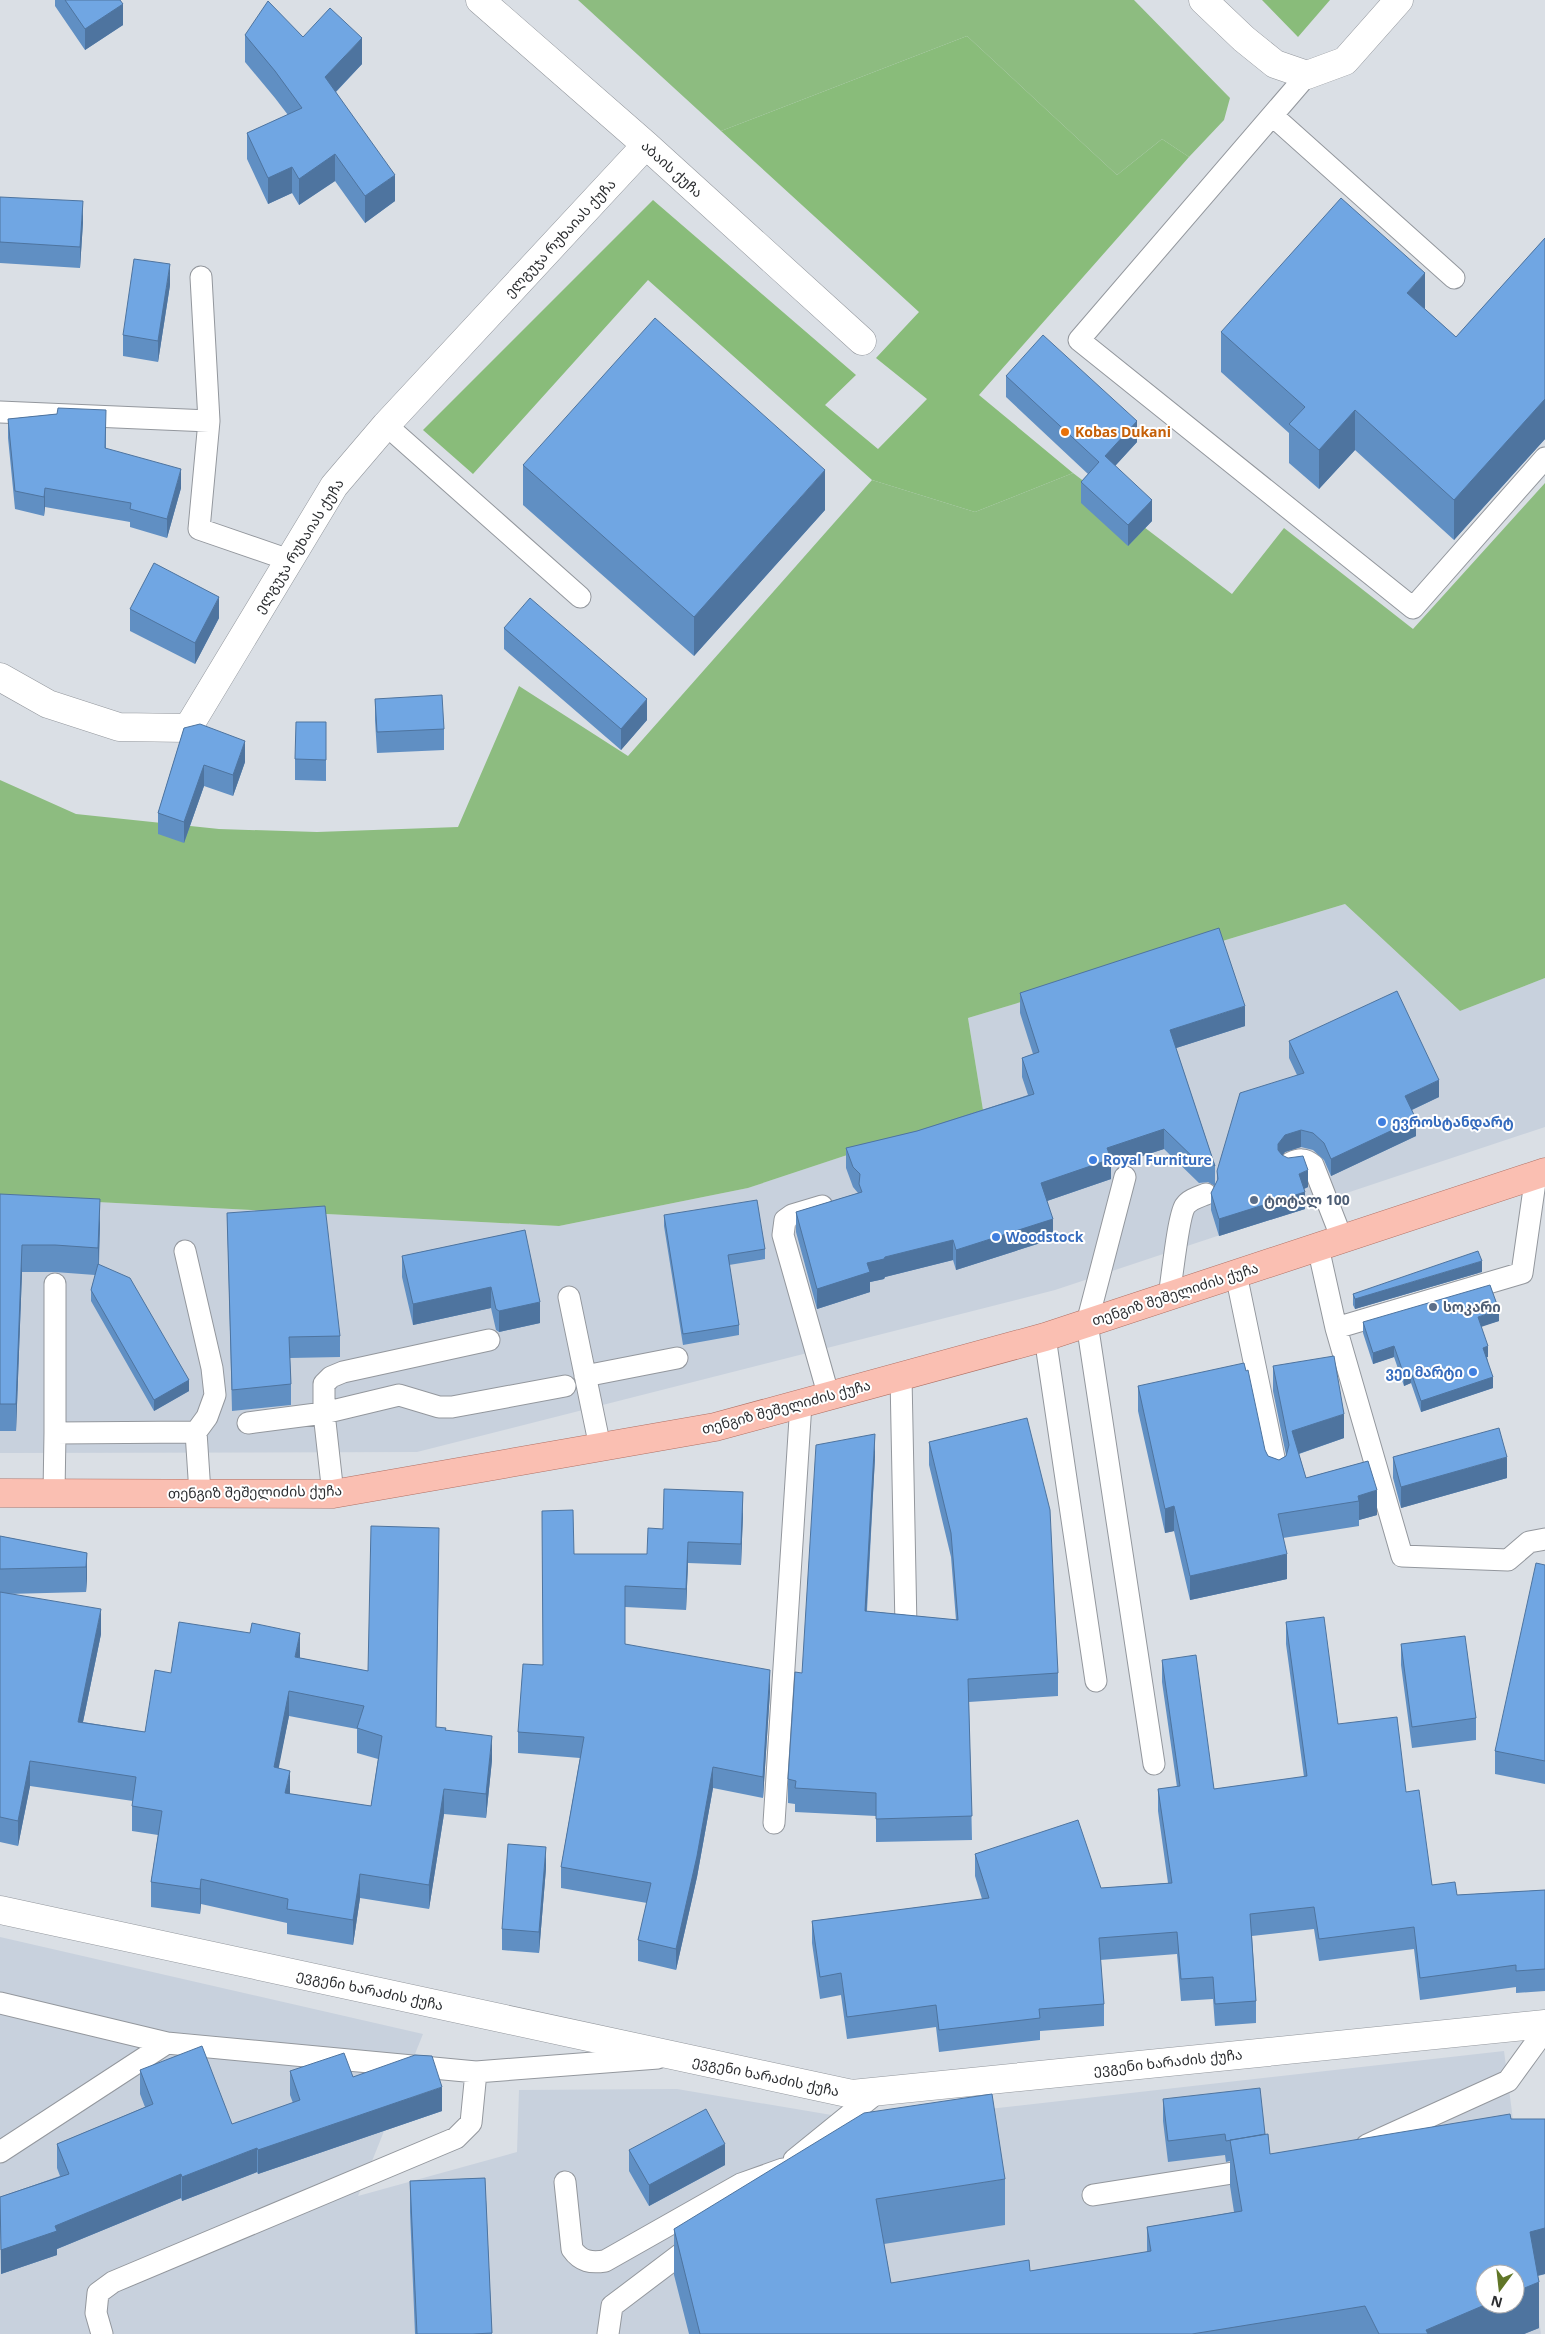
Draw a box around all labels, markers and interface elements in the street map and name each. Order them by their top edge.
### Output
street label: აბაის ქუჩა [637,136,707,201]
street label: ელგუჯა რუხაიას ქუჩა [500,174,620,301]
place label: Kobas Dukani [1075,422,1171,441]
marker: Kobas Dukani [1059,426,1071,438]
street label: ელგუჯა რუხაიას ქუჩა [249,475,348,617]
place label: ევროსტანდარტ [1392,1112,1514,1131]
marker: ევროსტანდარტ [1376,1116,1388,1128]
place label: Royal Furniture [1103,1150,1212,1169]
marker: Royal Furniture [1087,1154,1099,1166]
place label: ტოტალ 100 [1264,1190,1350,1209]
marker: ტოტალ 100 [1248,1194,1260,1206]
place label: Woodstock [1006,1227,1084,1246]
marker: Woodstock [990,1231,1002,1243]
street label: თენგიზ შეშელიძის ქუჩა [1089,1258,1261,1329]
place label: სოკარი [1443,1297,1501,1316]
marker: სოკარი [1427,1301,1439,1313]
place label: ვეი მარტი [1386,1362,1463,1381]
marker: ვეი მარტი [1467,1366,1479,1378]
street label: თენგიზ შეშელიძის ქუჩა [699,1375,872,1438]
street label: თენგიზ შეშელიძის ქუჩა [168,1480,342,1503]
street label: ევგენი ხარაძის ქუჩა [295,1965,445,2014]
street label: ევგენი ხარაძის ქუჩა [1093,2044,1243,2079]
street label: ევგენი ხარაძის ქუჩა [691,2051,841,2100]
north arrow [1475,2264,1525,2314]
text: N [1489,2291,1504,2313]

